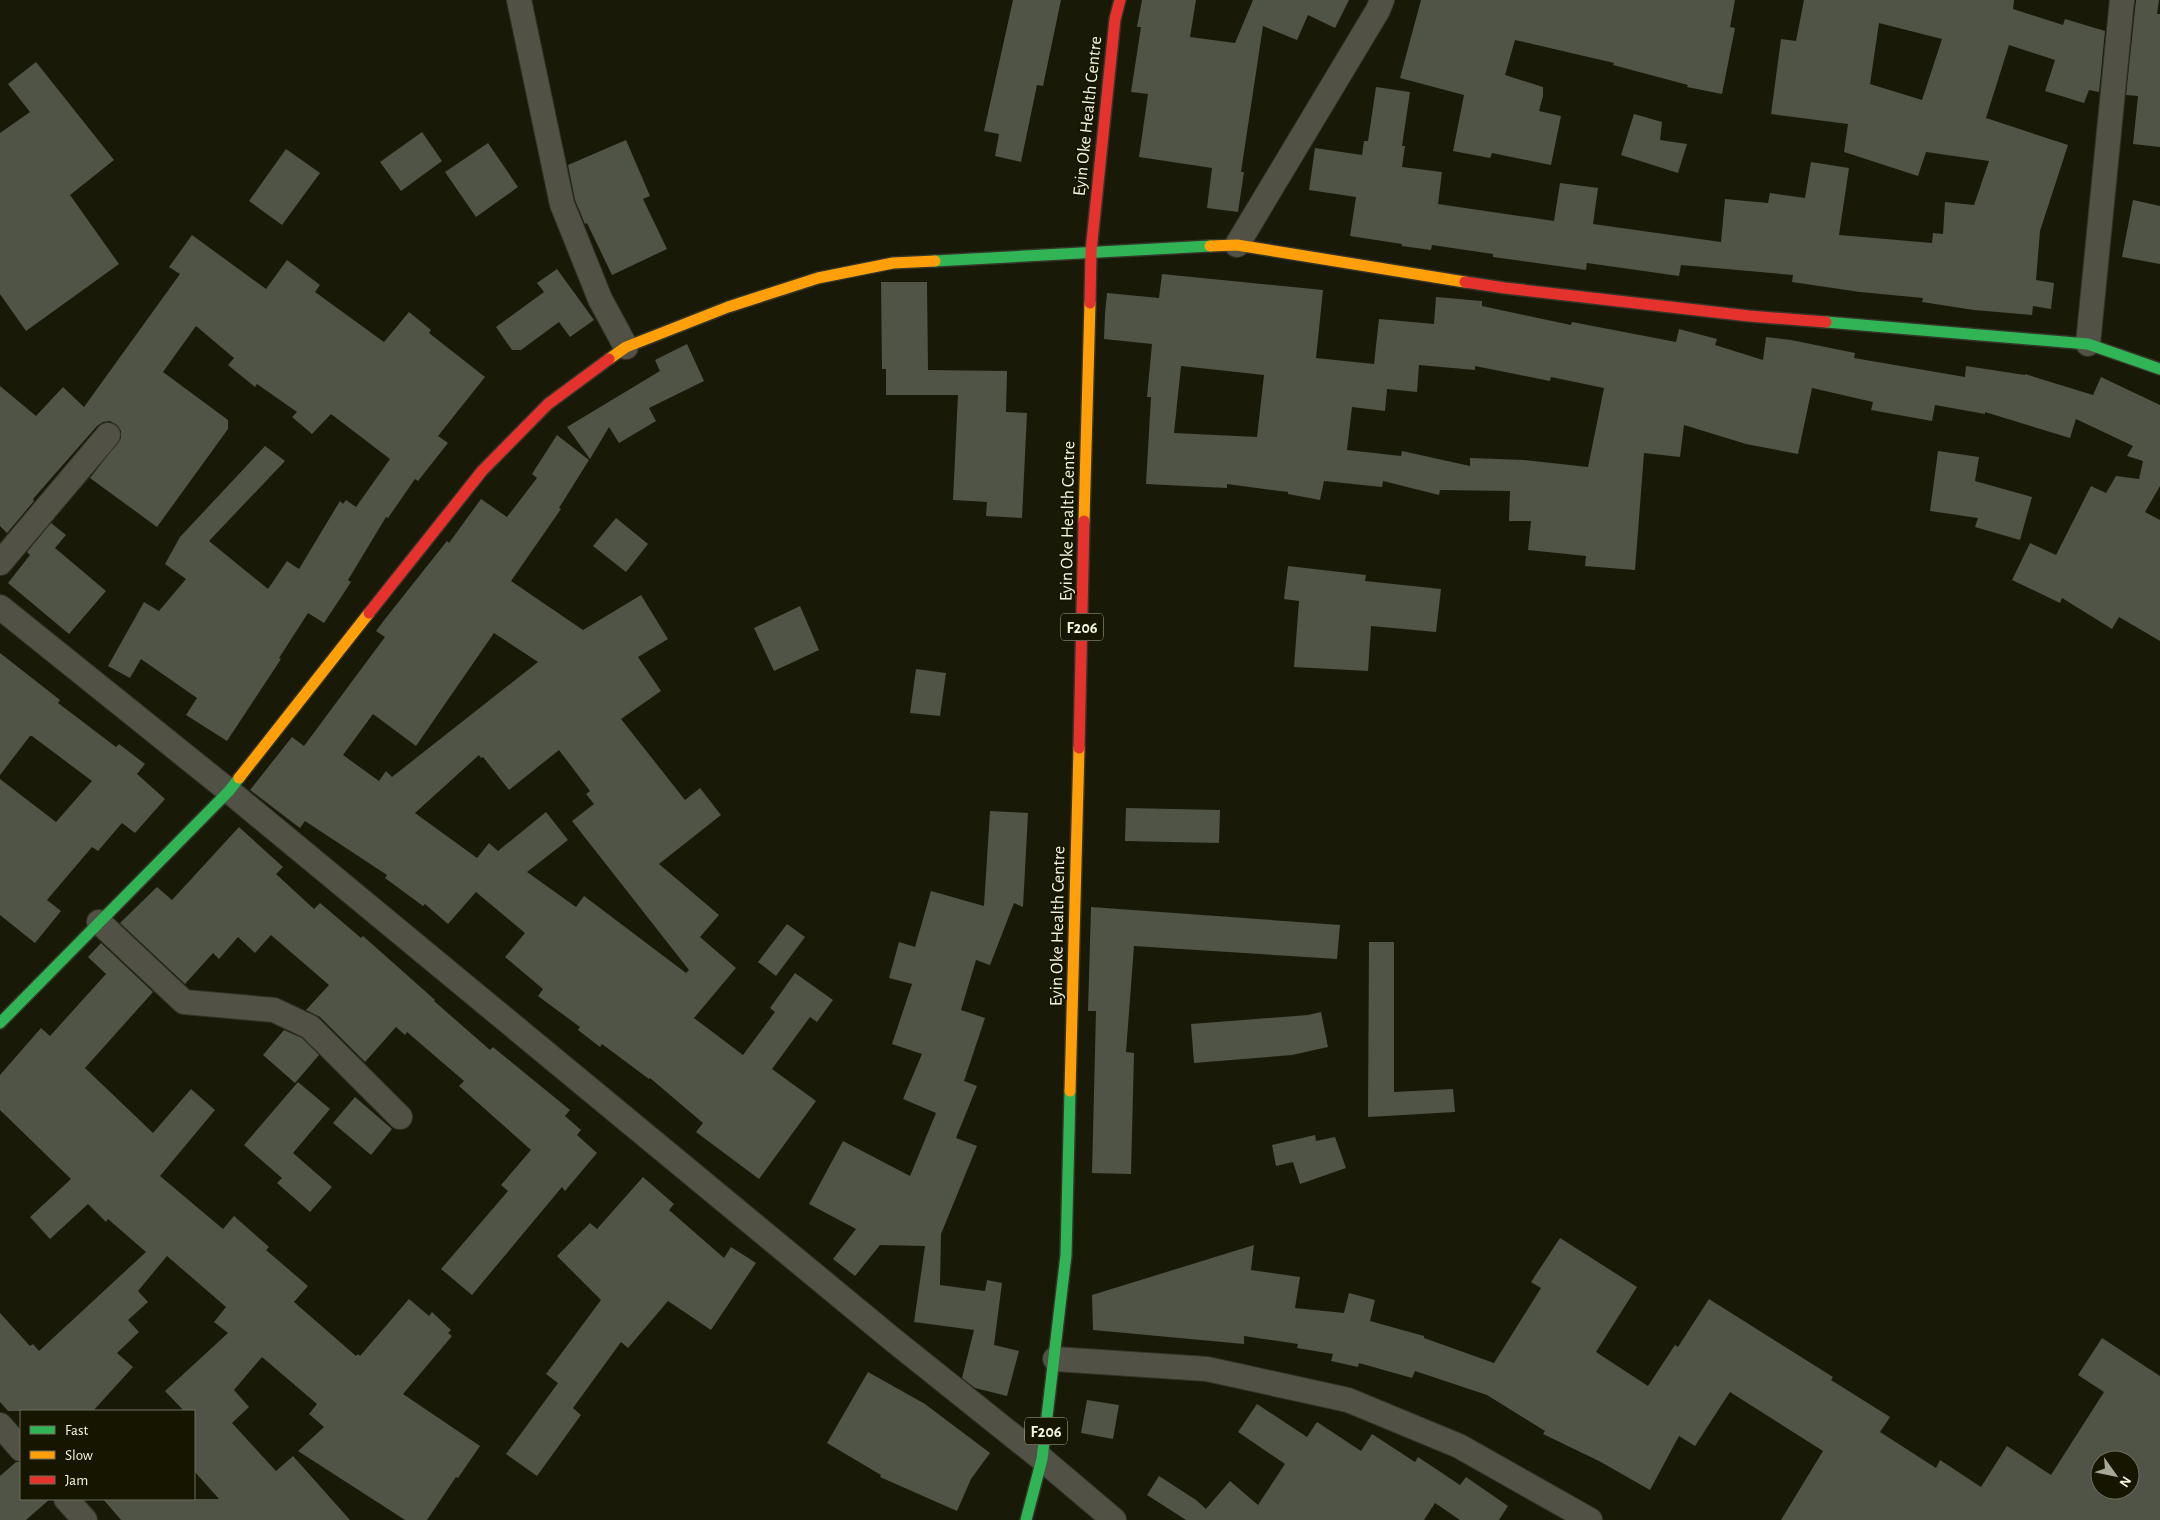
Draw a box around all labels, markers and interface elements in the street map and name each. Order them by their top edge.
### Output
street label: Eyin Oke Health Centre [1071,35,1105,197]
street label: Eyin Oke Health Centre [1058,441,1078,601]
road number: F206 [1061,614,1103,640]
street label: Eyin Oke Health Centre [1048,846,1068,1006]
legend [20,1410,195,1500]
road number: F206 [1025,1418,1067,1444]
text: Fast [65,1423,89,1438]
text: Slow [65,1448,93,1463]
north arrow [2090,1450,2140,1500]
text: Jam [65,1473,88,1488]
text: N [2117,1474,2134,1489]

